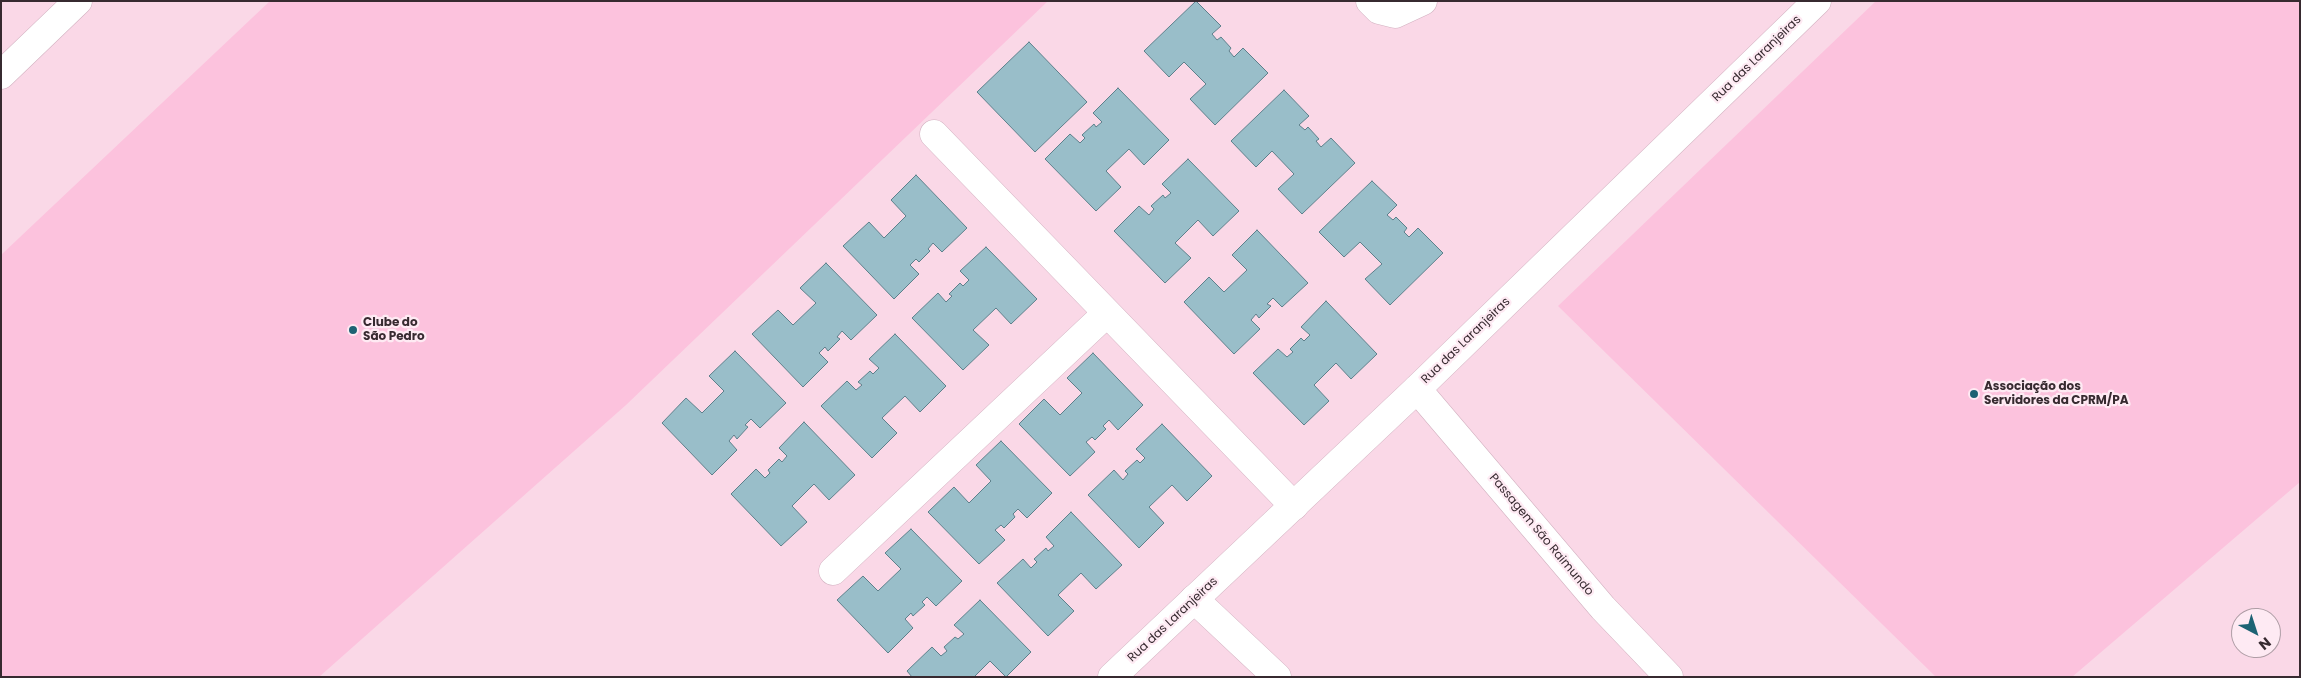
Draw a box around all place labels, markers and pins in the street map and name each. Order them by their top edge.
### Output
place label: Clube do São Pedro [363,316,425,344]
marker: Clube do São Pedro [347,324,359,336]
place label: Associação dos Servidores da CPRM/PA [1984,380,2129,408]
marker: Associação dos Servidores da CPRM/PA [1968,388,1980,400]

